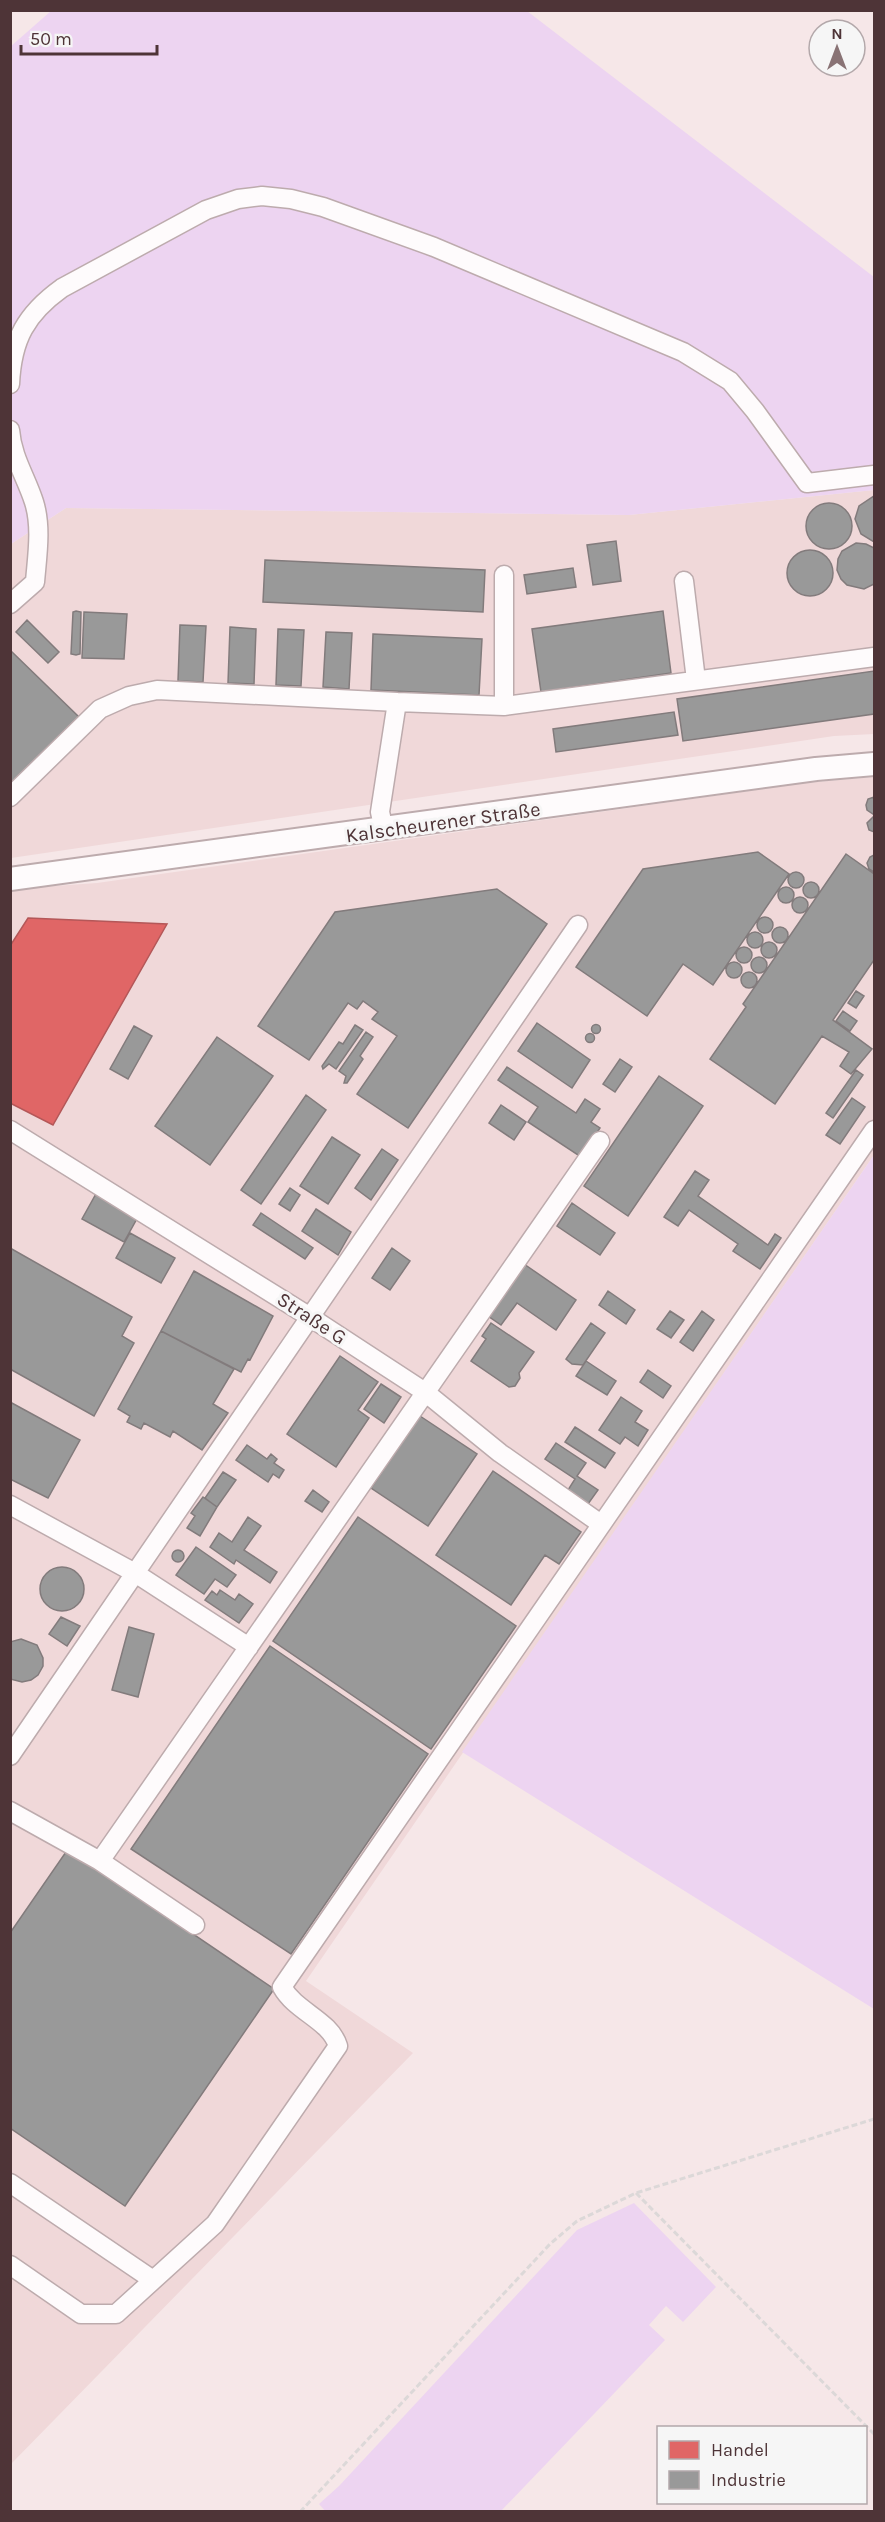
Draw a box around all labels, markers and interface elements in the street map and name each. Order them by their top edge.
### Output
scale bar [21,18,158,56]
north arrow [807,18,867,78]
text: N [831,24,843,43]
text: 50 m [30,28,72,50]
street label: Kalscheurener Straße [344,797,542,848]
street label: Straße G [273,1288,351,1349]
legend [657,2426,867,2504]
text: Handel [711,2439,769,2461]
text: Industrie [711,2469,786,2491]

